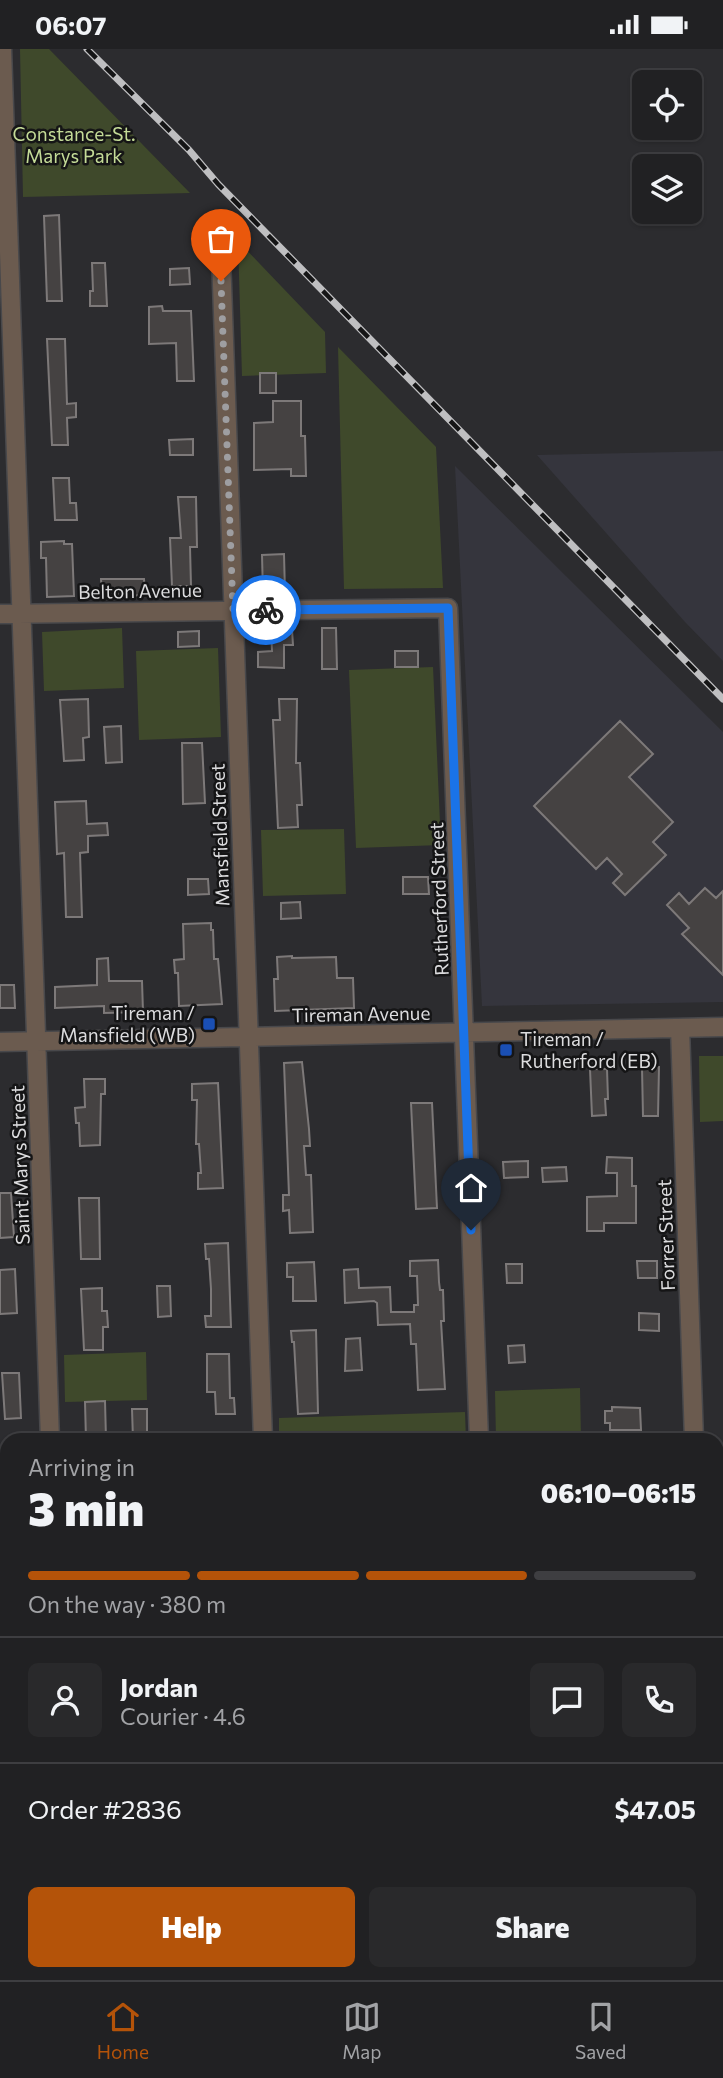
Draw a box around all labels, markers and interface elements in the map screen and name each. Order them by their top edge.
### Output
text: 06:07 [35,9,107,40]
map controls [632,70,702,224]
button: locate [632,70,702,140]
park label: Constance-St. Marys Park [12,122,136,167]
button: layers [632,154,702,224]
pin [191,209,251,281]
icon: bag [202,220,240,258]
courier [231,575,301,645]
street label: Belton Avenue [78,578,202,603]
icon: bike [247,591,285,629]
street label: Mansfield Street [206,763,233,907]
street label: Rutherford Street [424,822,453,976]
place label: Tireman / Mansfield (WB) [60,1001,195,1046]
street label: Tireman Avenue [291,1001,431,1026]
marker: Tireman / Mansfield (WB) [201,1016,217,1032]
place label: Tireman / Rutherford (EB) [520,1027,658,1072]
marker: Tireman / Rutherford (EB) [498,1042,514,1058]
street label: Saint Marys Street [5,1085,34,1245]
pin [441,1158,501,1230]
icon: home [452,1169,490,1207]
street label: Forrer Street [652,1179,679,1291]
text: Arriving in [28,1453,135,1481]
text: 06:10–06:15 [541,1477,696,1508]
text: 3 min [28,1479,144,1535]
text: On the way · 380 m [28,1590,226,1618]
button: person [28,1663,102,1737]
button: chat [530,1663,604,1737]
button: phone [622,1663,696,1737]
text: Jordan [120,1671,198,1702]
text: Courier · 4.6 [120,1702,246,1730]
text: Order #2836 [28,1793,182,1824]
text: $47.05 [614,1793,696,1824]
button: Help [28,1887,355,1967]
button: Share [369,1887,696,1967]
tab: Home [97,1998,149,2063]
tab: Map [342,1998,382,2063]
tab: Saved [575,1998,626,2063]

